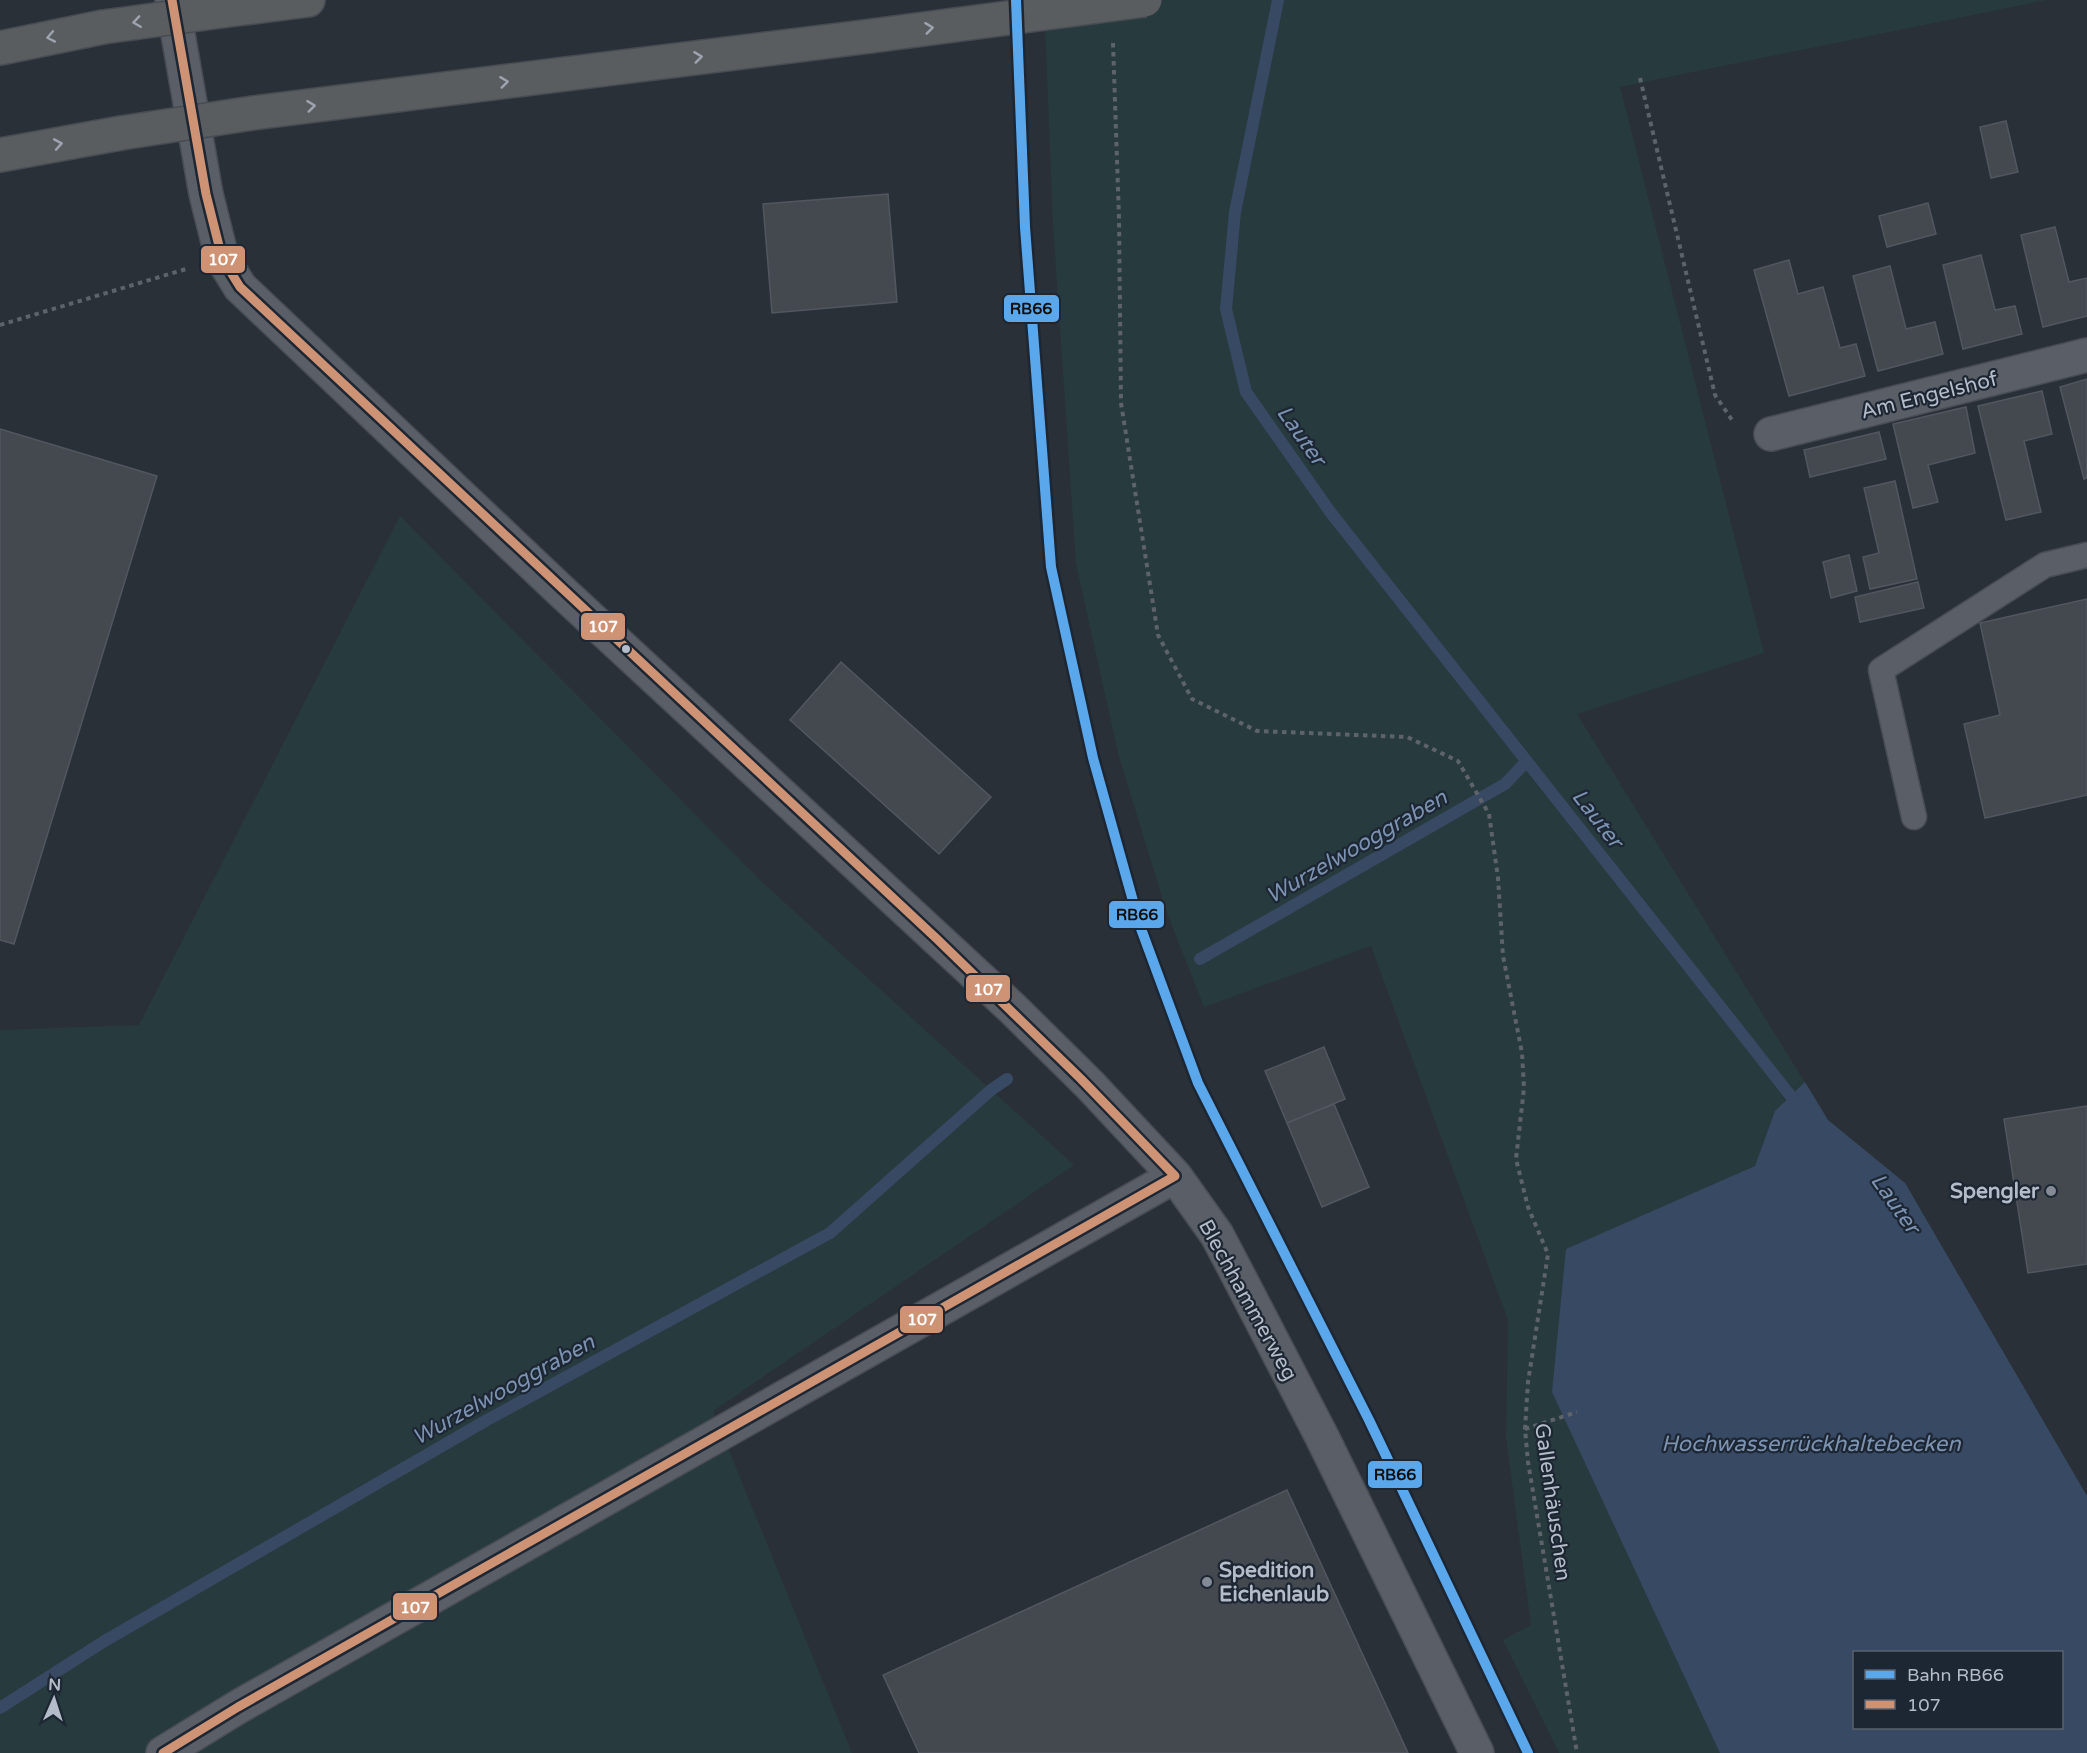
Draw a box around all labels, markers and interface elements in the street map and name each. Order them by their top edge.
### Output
one-way arrow [132,16,141,28]
one-way arrow [924,23,933,35]
one-way arrow [47,30,57,43]
one-way arrow [693,52,702,64]
one-way arrow [500,76,509,88]
one-way arrow [306,100,315,113]
one-way arrow [53,139,62,151]
line badge: 107 [200,245,246,274]
text: 107 [208,250,238,270]
line badge: RB66 [1003,294,1060,323]
text: RB66 [1010,299,1052,319]
street label: Am Engelshof [1858,366,2000,425]
water label: Lauter [1271,400,1333,473]
line badge: 107 [580,612,626,641]
text: 107 [588,617,618,637]
unlabelled marker [620,643,632,655]
water label: Wurzelwooggraben [1261,784,1452,909]
water label: Lauter [1566,784,1630,855]
line badge: RB66 [1108,900,1165,929]
text: RB66 [1116,905,1158,925]
line badge: 107 [965,974,1011,1003]
text: 107 [973,980,1003,1000]
water label: Lauter [1865,1168,1927,1241]
place label: Spengler [1950,1179,2040,1204]
marker: Spengler [2044,1184,2058,1198]
street label: Blechhammerweg [1193,1215,1302,1385]
line badge: 107 [899,1305,944,1334]
text: 107 [907,1310,937,1330]
water label: Wurzelwooggraben [408,1329,600,1451]
street label: Gallenhäuschen [1529,1422,1576,1582]
water label: Hochwasserrückhaltebecken [1661,1431,1961,1457]
line badge: RB66 [1367,1460,1423,1489]
text: RB66 [1374,1465,1416,1485]
place label: Spedition Eichenlaub [1219,1558,1329,1607]
marker: Spedition Eichenlaub [1200,1575,1214,1589]
line badge: 107 [392,1592,438,1621]
text: 107 [400,1598,430,1618]
legend [1853,1651,2063,1729]
text: Bahn RB66 [1907,1664,2004,1686]
north arrow [24,1669,84,1729]
text: N [48,1675,62,1695]
text: 107 [1907,1694,1941,1716]

